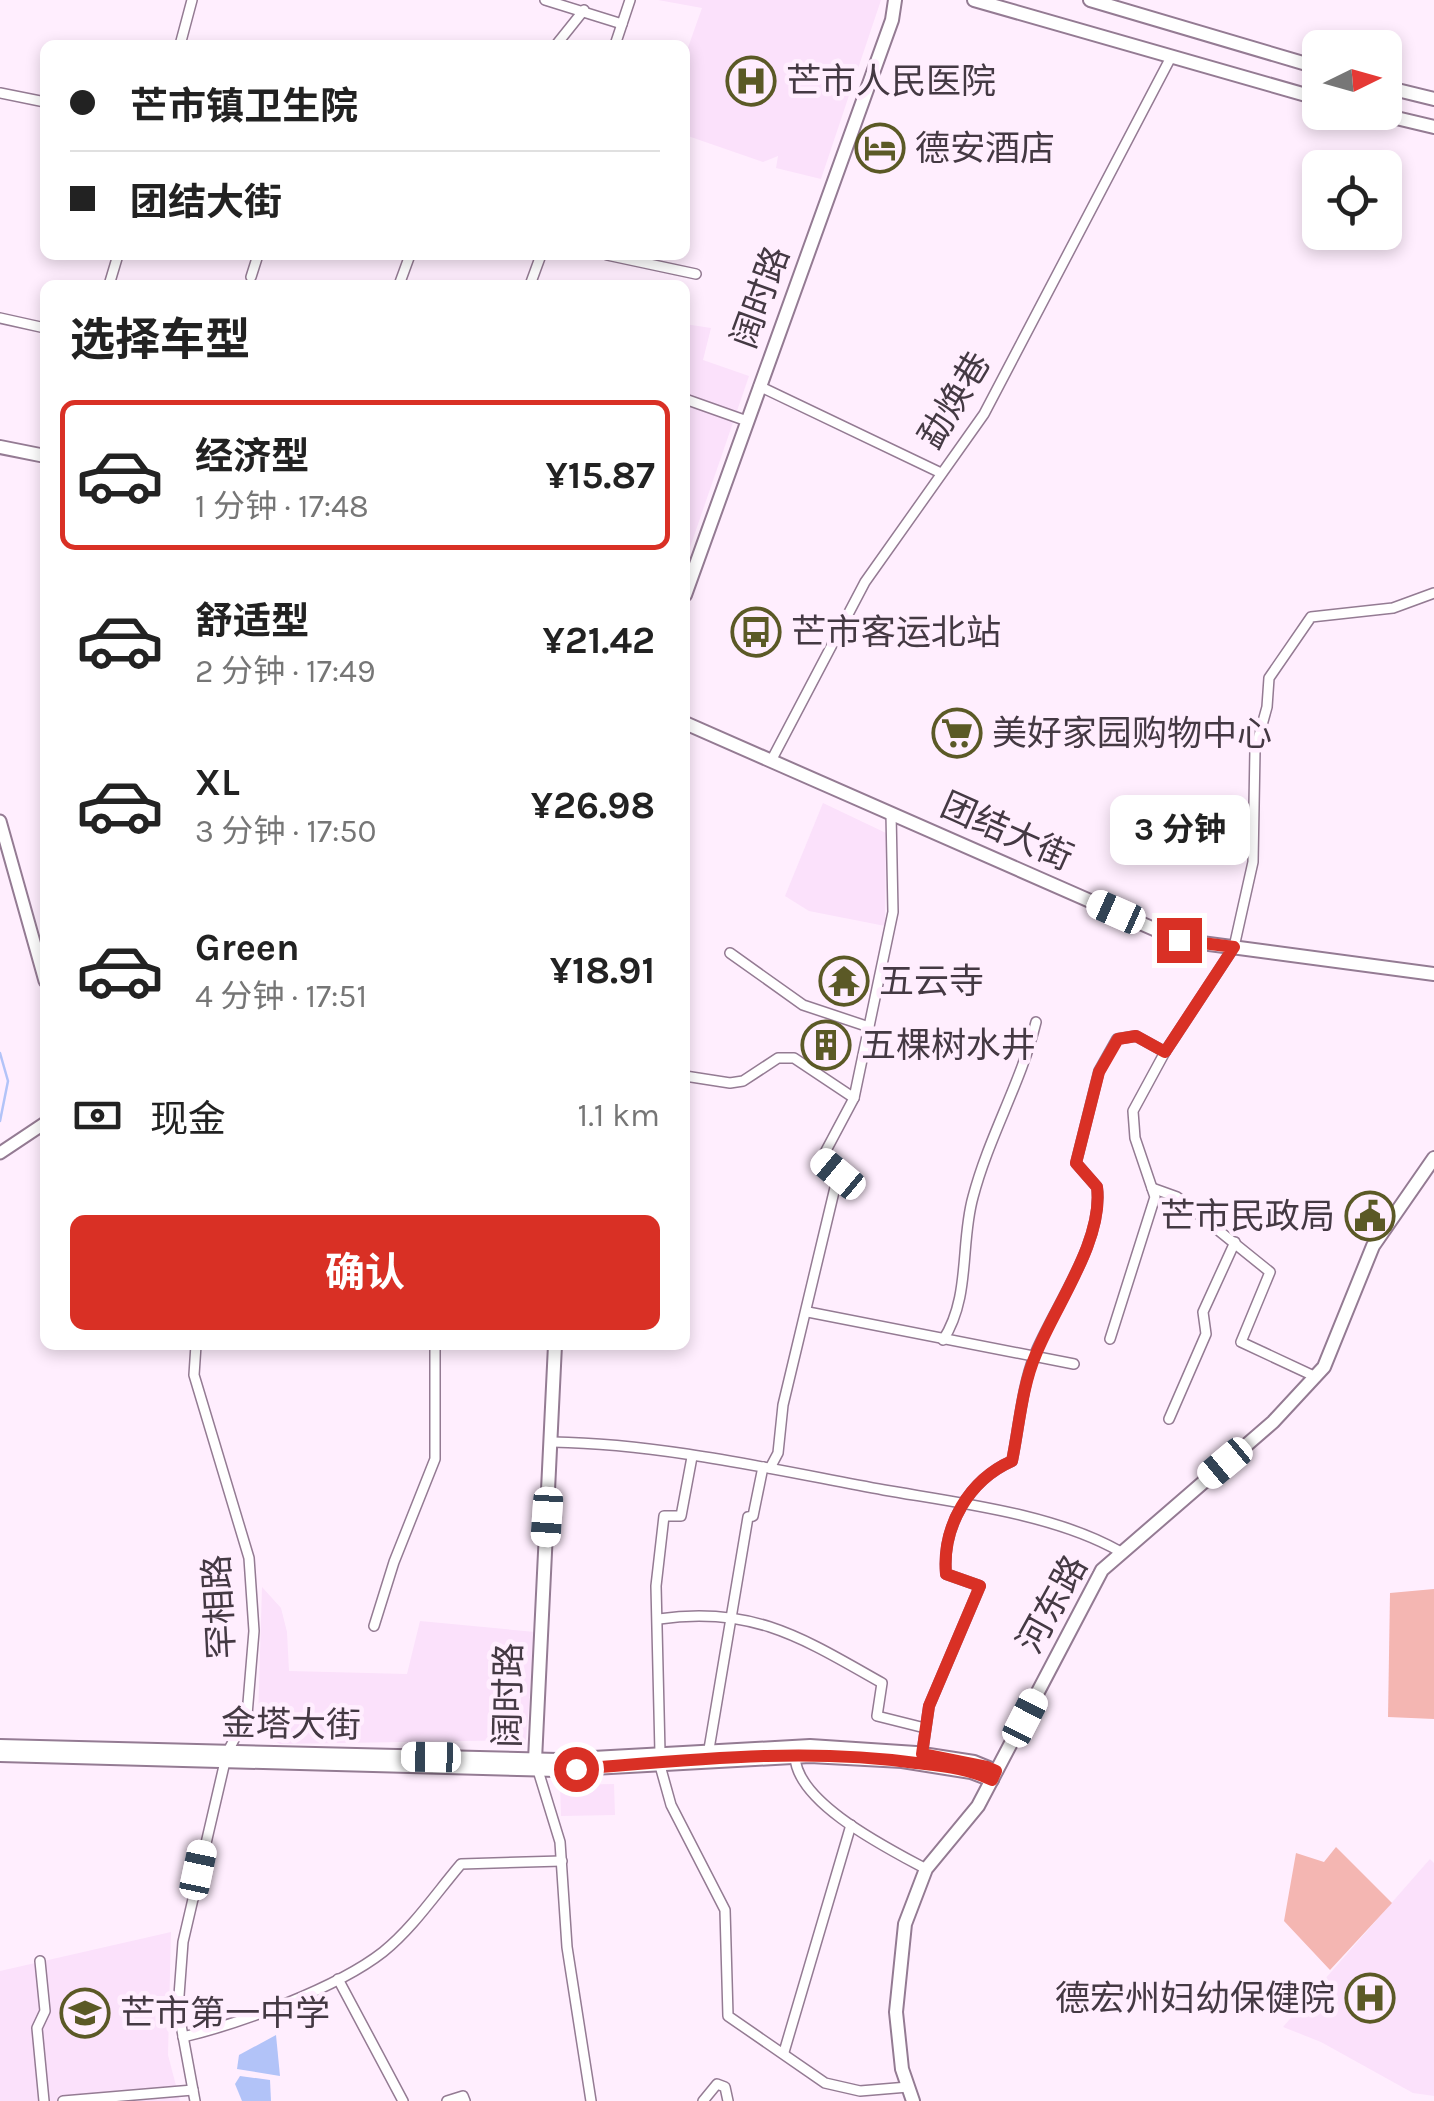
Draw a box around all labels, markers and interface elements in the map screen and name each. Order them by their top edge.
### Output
north arrow [1302,30,1402,130]
map controls [1302,30,1402,250]
hospital icon: 芒市人民医院 [725,55,777,107]
place label: 芒市人民医院 [786,61,996,102]
text: 芒市镇卫生院 [130,84,358,129]
hotel icon: 德安酒店 [854,122,906,174]
place label: 德安酒店 [915,128,1055,169]
button: locate [1302,150,1402,250]
text: 团结大街 [130,180,282,225]
street label: 阔时路 [723,241,798,354]
text: 选择车型 [70,314,250,366]
street label: 勐焕巷 [910,345,999,456]
icon: car [75,430,165,520]
text: 经济型 [195,434,309,479]
text: ¥15.87 [545,453,655,498]
text: 1 分钟 · 17:48 [195,488,369,525]
icon: car [75,595,165,685]
text: 舒适型 [195,599,309,644]
bus stop icon: 芒市客运北站 [730,606,782,658]
place label: 芒市客运北站 [791,612,1001,653]
text: ¥21.42 [542,618,655,663]
text: 2 分钟 · 17:49 [195,653,375,690]
supermarket icon: 美好家园购物中心 [931,707,983,759]
place label: 美好家园购物中心 [992,713,1272,754]
icon: car [75,760,165,850]
text: XL [195,760,240,805]
text: ¥26.98 [531,783,655,828]
street label: 团结大街 [935,784,1079,879]
callout: 3 分钟 [1109,795,1249,865]
text: 3 分钟 [1134,811,1226,848]
text: 3 分钟 · 17:50 [195,813,376,850]
car [1082,886,1150,938]
route end [1157,918,1202,963]
icon: car [75,925,165,1015]
text: Green [195,925,300,970]
text: ¥18.91 [550,948,655,993]
temple icon: 五云寺 [818,955,870,1007]
place label: 五云寺 [879,961,984,1002]
text: 4 分钟 · 17:51 [195,978,367,1015]
building icon: 五棵树水井 [800,1019,852,1071]
place label: 五棵树水井 [861,1025,1036,1066]
icon: cash [70,1088,125,1143]
text: 现金 [150,1097,226,1142]
text: 1.1 km [578,1097,660,1134]
car [805,1143,871,1205]
public building icon: 芒市民政局 [1344,1190,1396,1242]
place label: 芒市民政局 [1160,1196,1335,1237]
button: 确认 [70,1215,660,1330]
car [1192,1432,1258,1494]
car [530,1486,564,1548]
street label: 河东路 [1009,1548,1096,1660]
street label: 罕相路 [196,1553,243,1660]
street label: 阔时路 [487,1642,530,1748]
car [998,1684,1052,1752]
street label: 金塔大街 [221,1703,361,1746]
car [401,1741,461,1773]
route start [554,1747,599,1792]
car [177,1838,219,1902]
hospital icon: 德宏州妇幼保健院 [1344,1972,1396,2024]
place label: 德宏州妇幼保健院 [1055,1978,1335,2019]
school or university icon: 芒市第一中学 [59,1987,111,2039]
place label: 芒市第一中学 [120,1993,330,2034]

